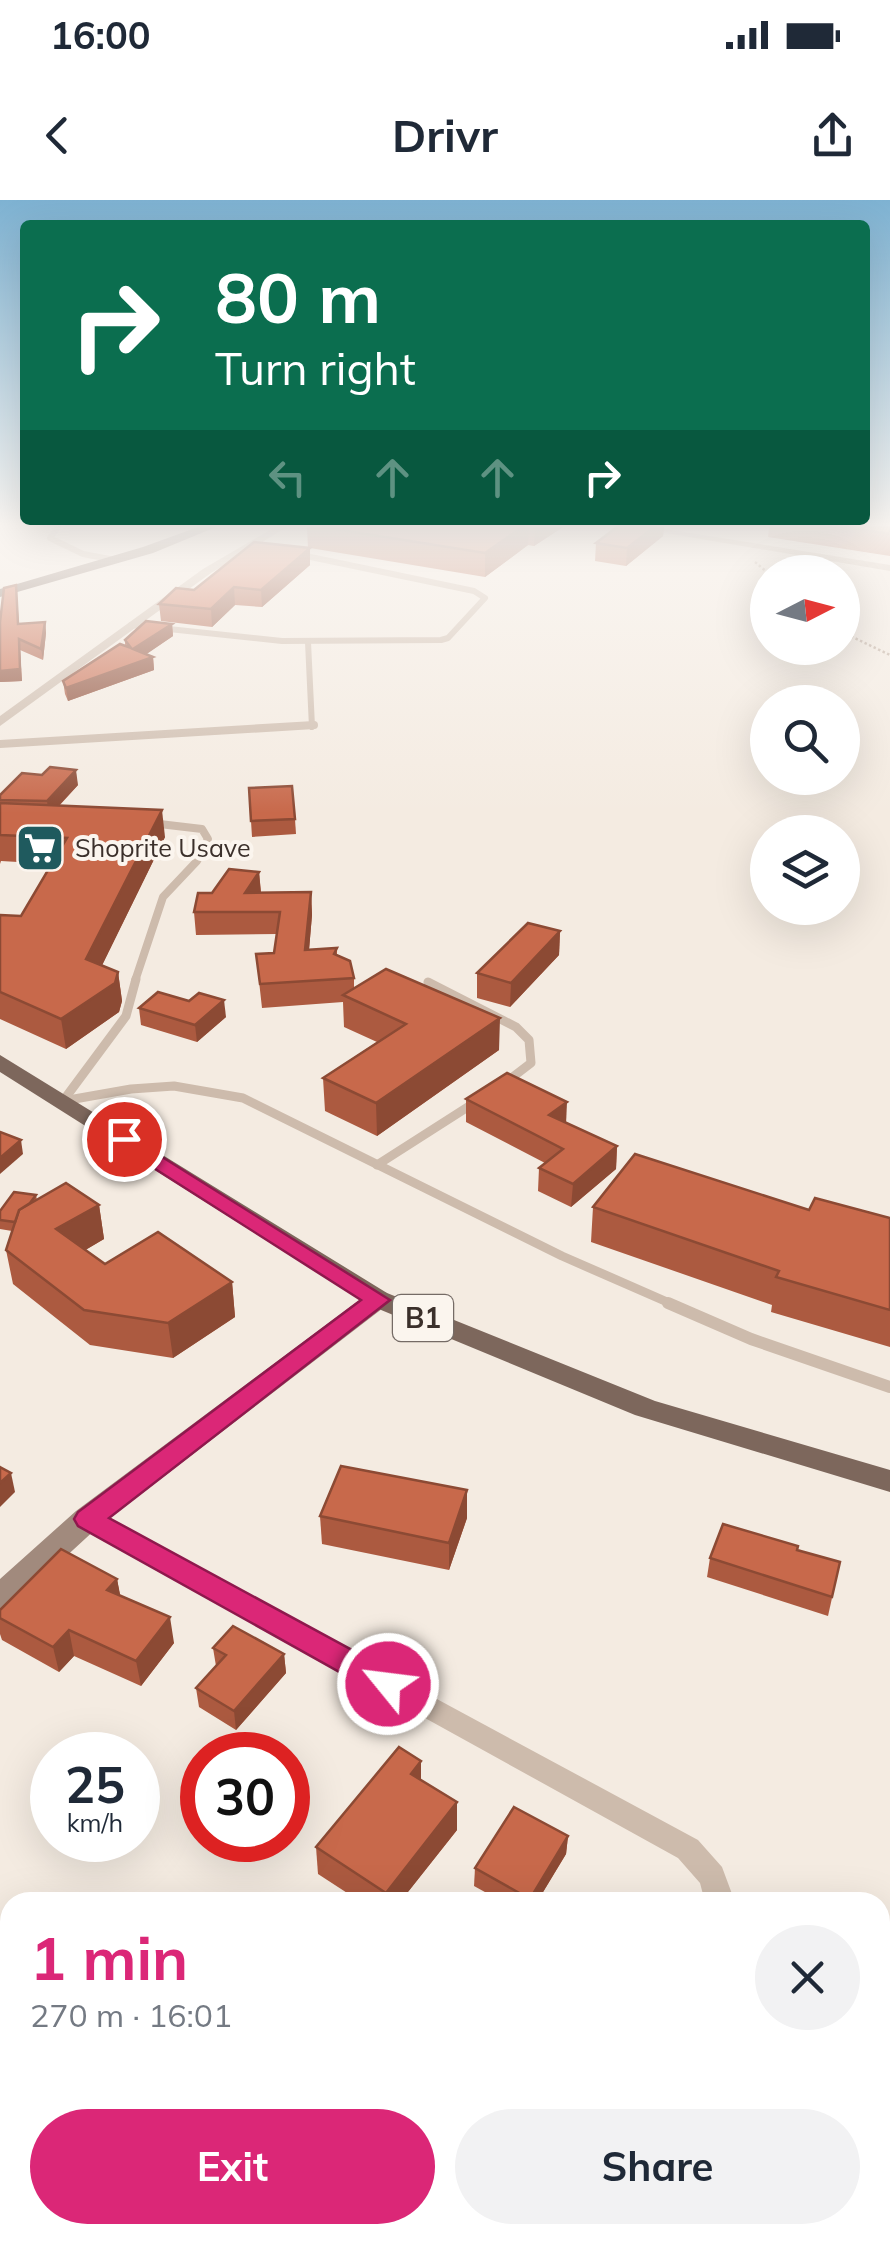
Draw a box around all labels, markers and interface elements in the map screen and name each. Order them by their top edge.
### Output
text: 16:00 [50,11,151,59]
text: Drivr [392,107,498,163]
icon: back [30,108,85,163]
icon: share [805,108,860,163]
text: 80 m [215,253,381,341]
icon: right [50,260,180,390]
text: Turn right [215,340,416,396]
icon: left [260,450,315,505]
icon: ahead [365,450,420,505]
icon: ahead [470,450,525,505]
icon: right [575,450,630,505]
north arrow [750,555,860,665]
map controls [750,555,860,925]
button: search [750,685,860,795]
button: layers [750,815,860,925]
supermarket icon: Shoprite Usave [14,822,66,874]
place label: Shoprite Usave [75,832,251,863]
pin [82,1097,167,1182]
icon: arrive [97,1112,152,1167]
road number: B1 [393,1295,453,1341]
position arrow [336,1632,440,1736]
speed limit sign: 30 [180,1732,310,1862]
text: 25 [65,1753,125,1816]
text: km/h [67,1807,123,1838]
text: 1 min [30,1920,188,1995]
button: close [755,1925,860,2030]
text: 270 m · 16:01 [30,1995,232,2035]
button: Exit [30,2109,435,2224]
button: Share [455,2109,860,2224]

